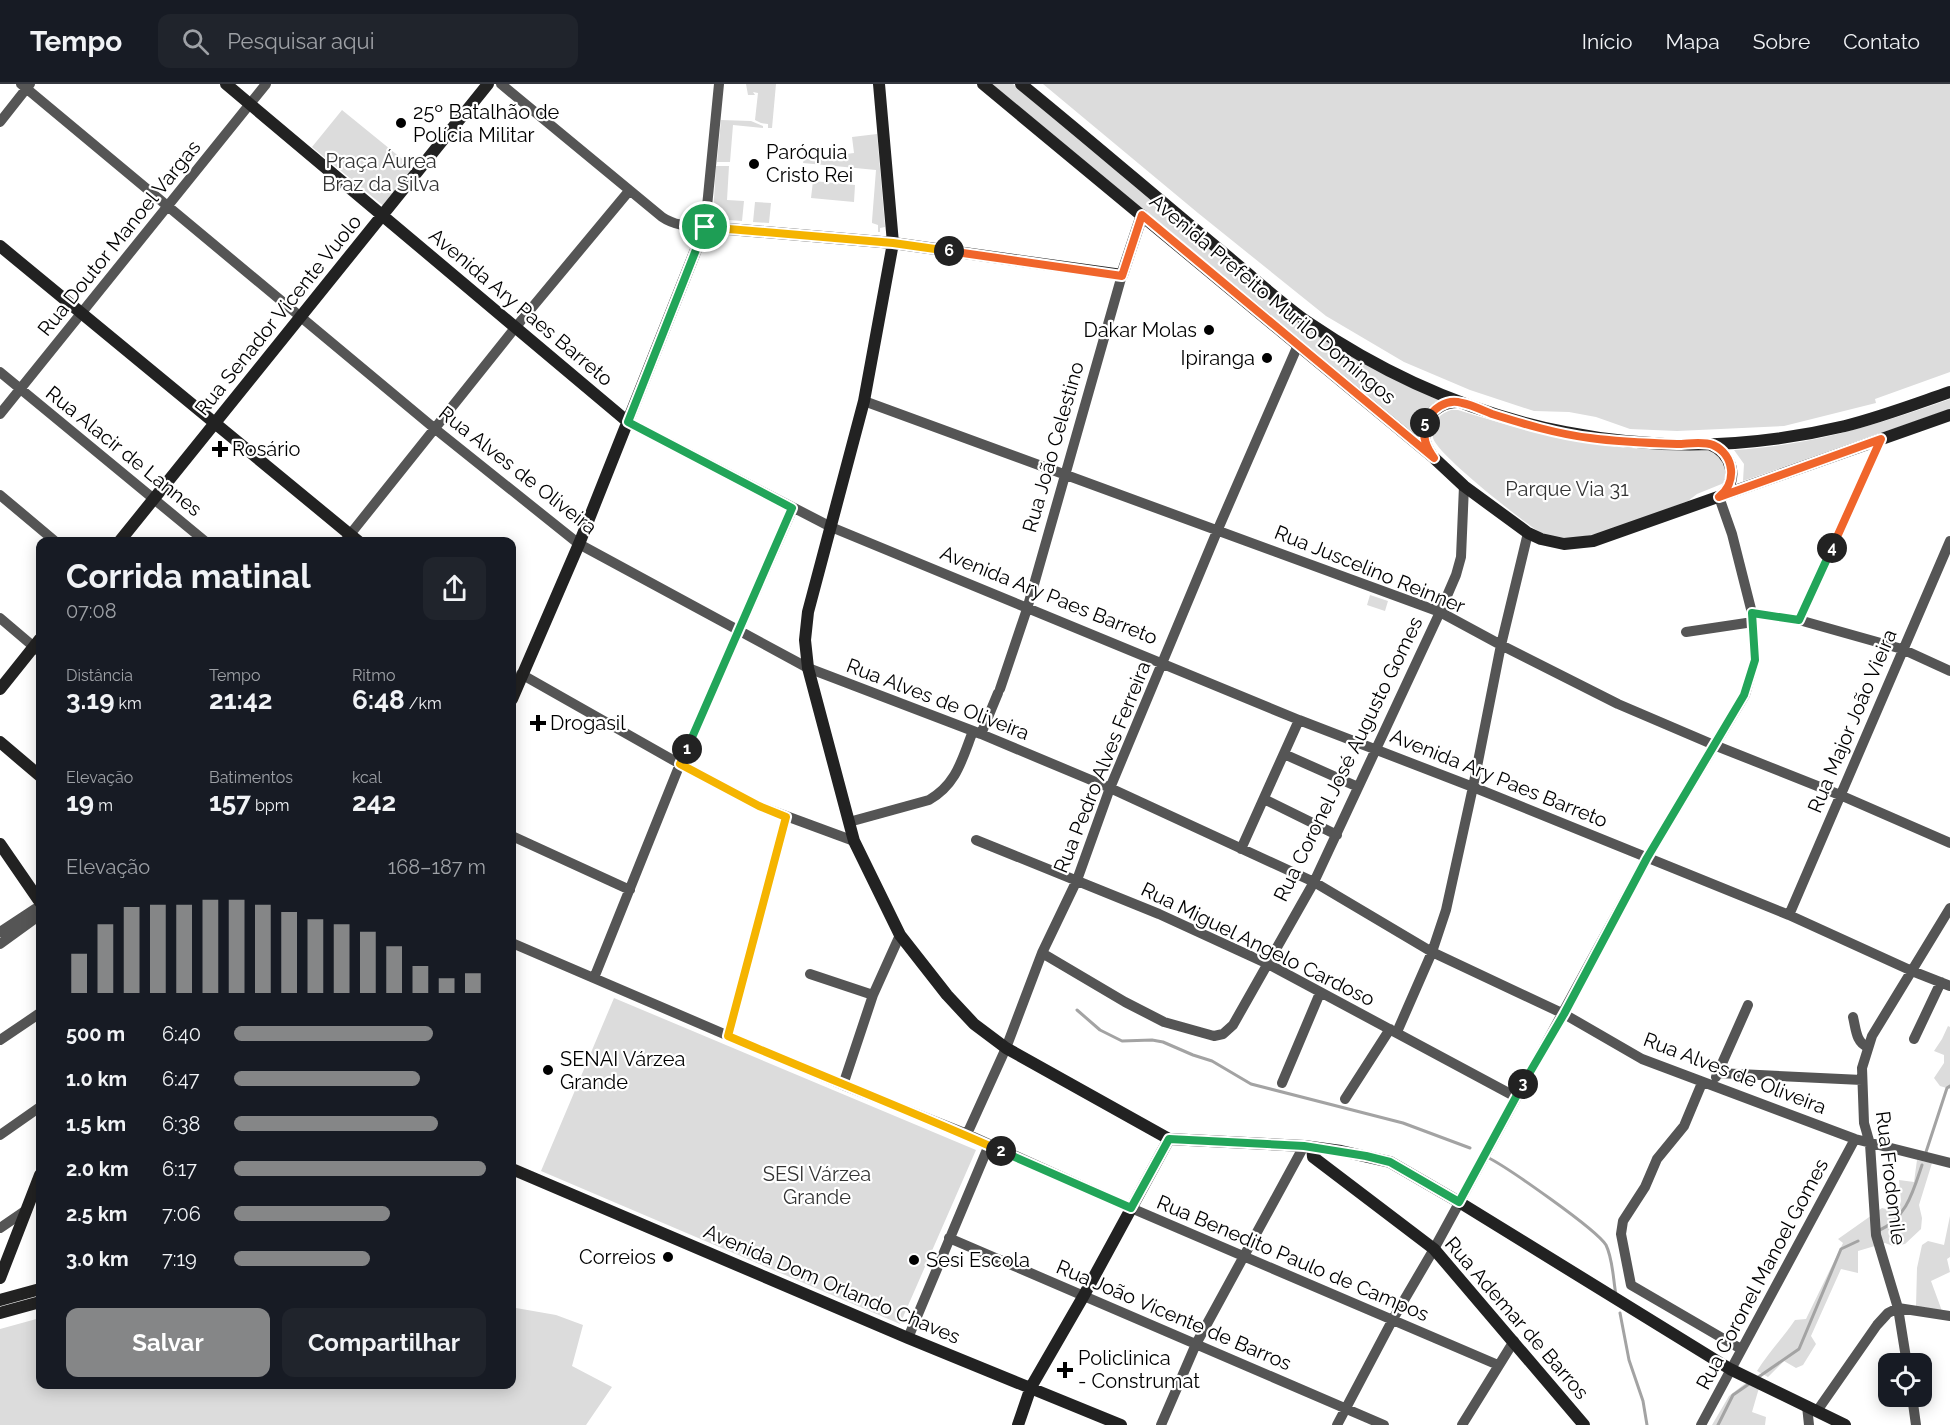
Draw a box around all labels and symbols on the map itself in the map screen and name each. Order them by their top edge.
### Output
place label: 25º Batalhão de Polícia Militar [413,100,560,147]
marker: 25º Batalhão de Polícia Militar [394,116,408,130]
street label: Rua Doutor Manoel Vargas [33,135,205,341]
place label: Paróquia Cristo Rei [766,140,853,187]
park label: Praça Áurea Braz da Silva [322,149,440,196]
marker: Paróquia Cristo Rei [747,157,761,171]
street label: Avenida Prefeito Murilo Domingos [1145,189,1401,409]
pin [679,201,730,252]
street label: Rua Senador Vicente Vuolo [190,210,366,420]
street label: Avenida Ary Paes Barreto [424,223,618,391]
pin: 6 [934,236,964,266]
place label: Dakar Molas [1083,318,1197,342]
marker: Dakar Molas [1202,323,1216,337]
place label: Ipiranga [1181,346,1255,370]
marker: Ipiranga [1260,351,1274,365]
street label: Rua João Celestino [1017,359,1089,535]
street label: Rua Alacir de Lannes [41,381,207,521]
street label: Rua Alves de Oliveira [434,401,602,539]
pin: 5 [1410,408,1440,438]
place label: Rosário [232,437,301,461]
marker: Rosário [213,442,227,456]
park label: Parque Via 31 [1505,477,1629,501]
street label: Rua Juscelino Reinner [1271,520,1469,618]
pin: 4 [1817,533,1847,563]
street label: Avenida Ary Paes Barreto [937,540,1161,650]
street label: Rua Coronel José Augusto Gomes [1268,613,1428,905]
street label: Rua Major João Vieira [1802,626,1902,816]
street label: Rua Alves de Oliveira [843,653,1033,745]
street label: Rua Pedro Alves Ferreira [1048,658,1156,876]
place label: Drogasil [550,711,626,735]
marker: Drogasil [531,716,545,730]
street label: Avenida Ary Paes Barreto [1387,723,1611,833]
pin: 1 [672,734,702,764]
street label: Rua Miguel Angelo Cardoso [1137,877,1379,1011]
street label: Rua Alves de Oliveira [1640,1027,1830,1119]
place label: SENAI Várzea Grande [560,1047,685,1094]
marker: SENAI Várzea Grande [541,1063,555,1077]
pin: 3 [1508,1069,1538,1099]
street label: Rua Frodomile [1871,1110,1911,1247]
pin: 2 [986,1136,1016,1166]
street label: Rua Coronel Manoel Gomes [1691,1155,1833,1393]
park label: SESI Várzea Grande [763,1162,871,1209]
street label: Rua Benedito Paulo de Campos [1153,1190,1433,1326]
street label: Avenida Dom Orlando Chaves [700,1219,964,1349]
street label: Rua Ademar de Barros [1440,1232,1594,1404]
place label: Correios [579,1245,656,1269]
place label: Sesi Escola [926,1248,1030,1272]
marker: Correios [661,1250,675,1264]
marker: Sesi Escola [907,1253,921,1267]
street label: Rua João Vicente de Barros [1053,1255,1295,1375]
place label: Policlinica - Construmat [1078,1346,1200,1393]
marker: Policlinica - Construmat [1056,1361,1074,1379]

